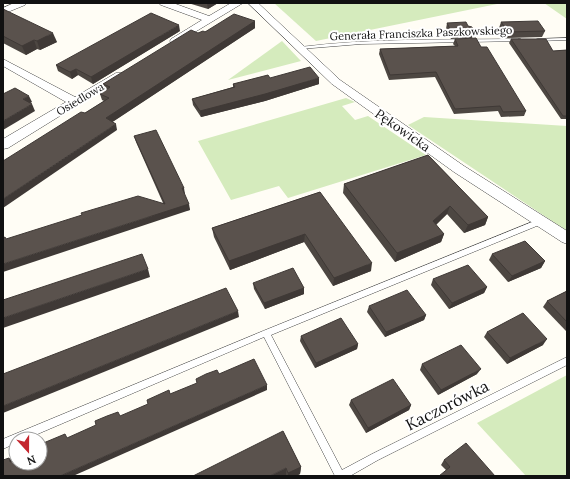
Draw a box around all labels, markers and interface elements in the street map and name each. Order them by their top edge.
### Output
street label: Generała Franciszka Paszkowskiego [329,23,513,43]
street label: Osiedlowa [54,79,107,119]
street label: Pękowicka [372,105,434,156]
street label: Kaczorówka [402,375,492,435]
north arrow [8,431,48,471]
text: N [25,452,38,469]

